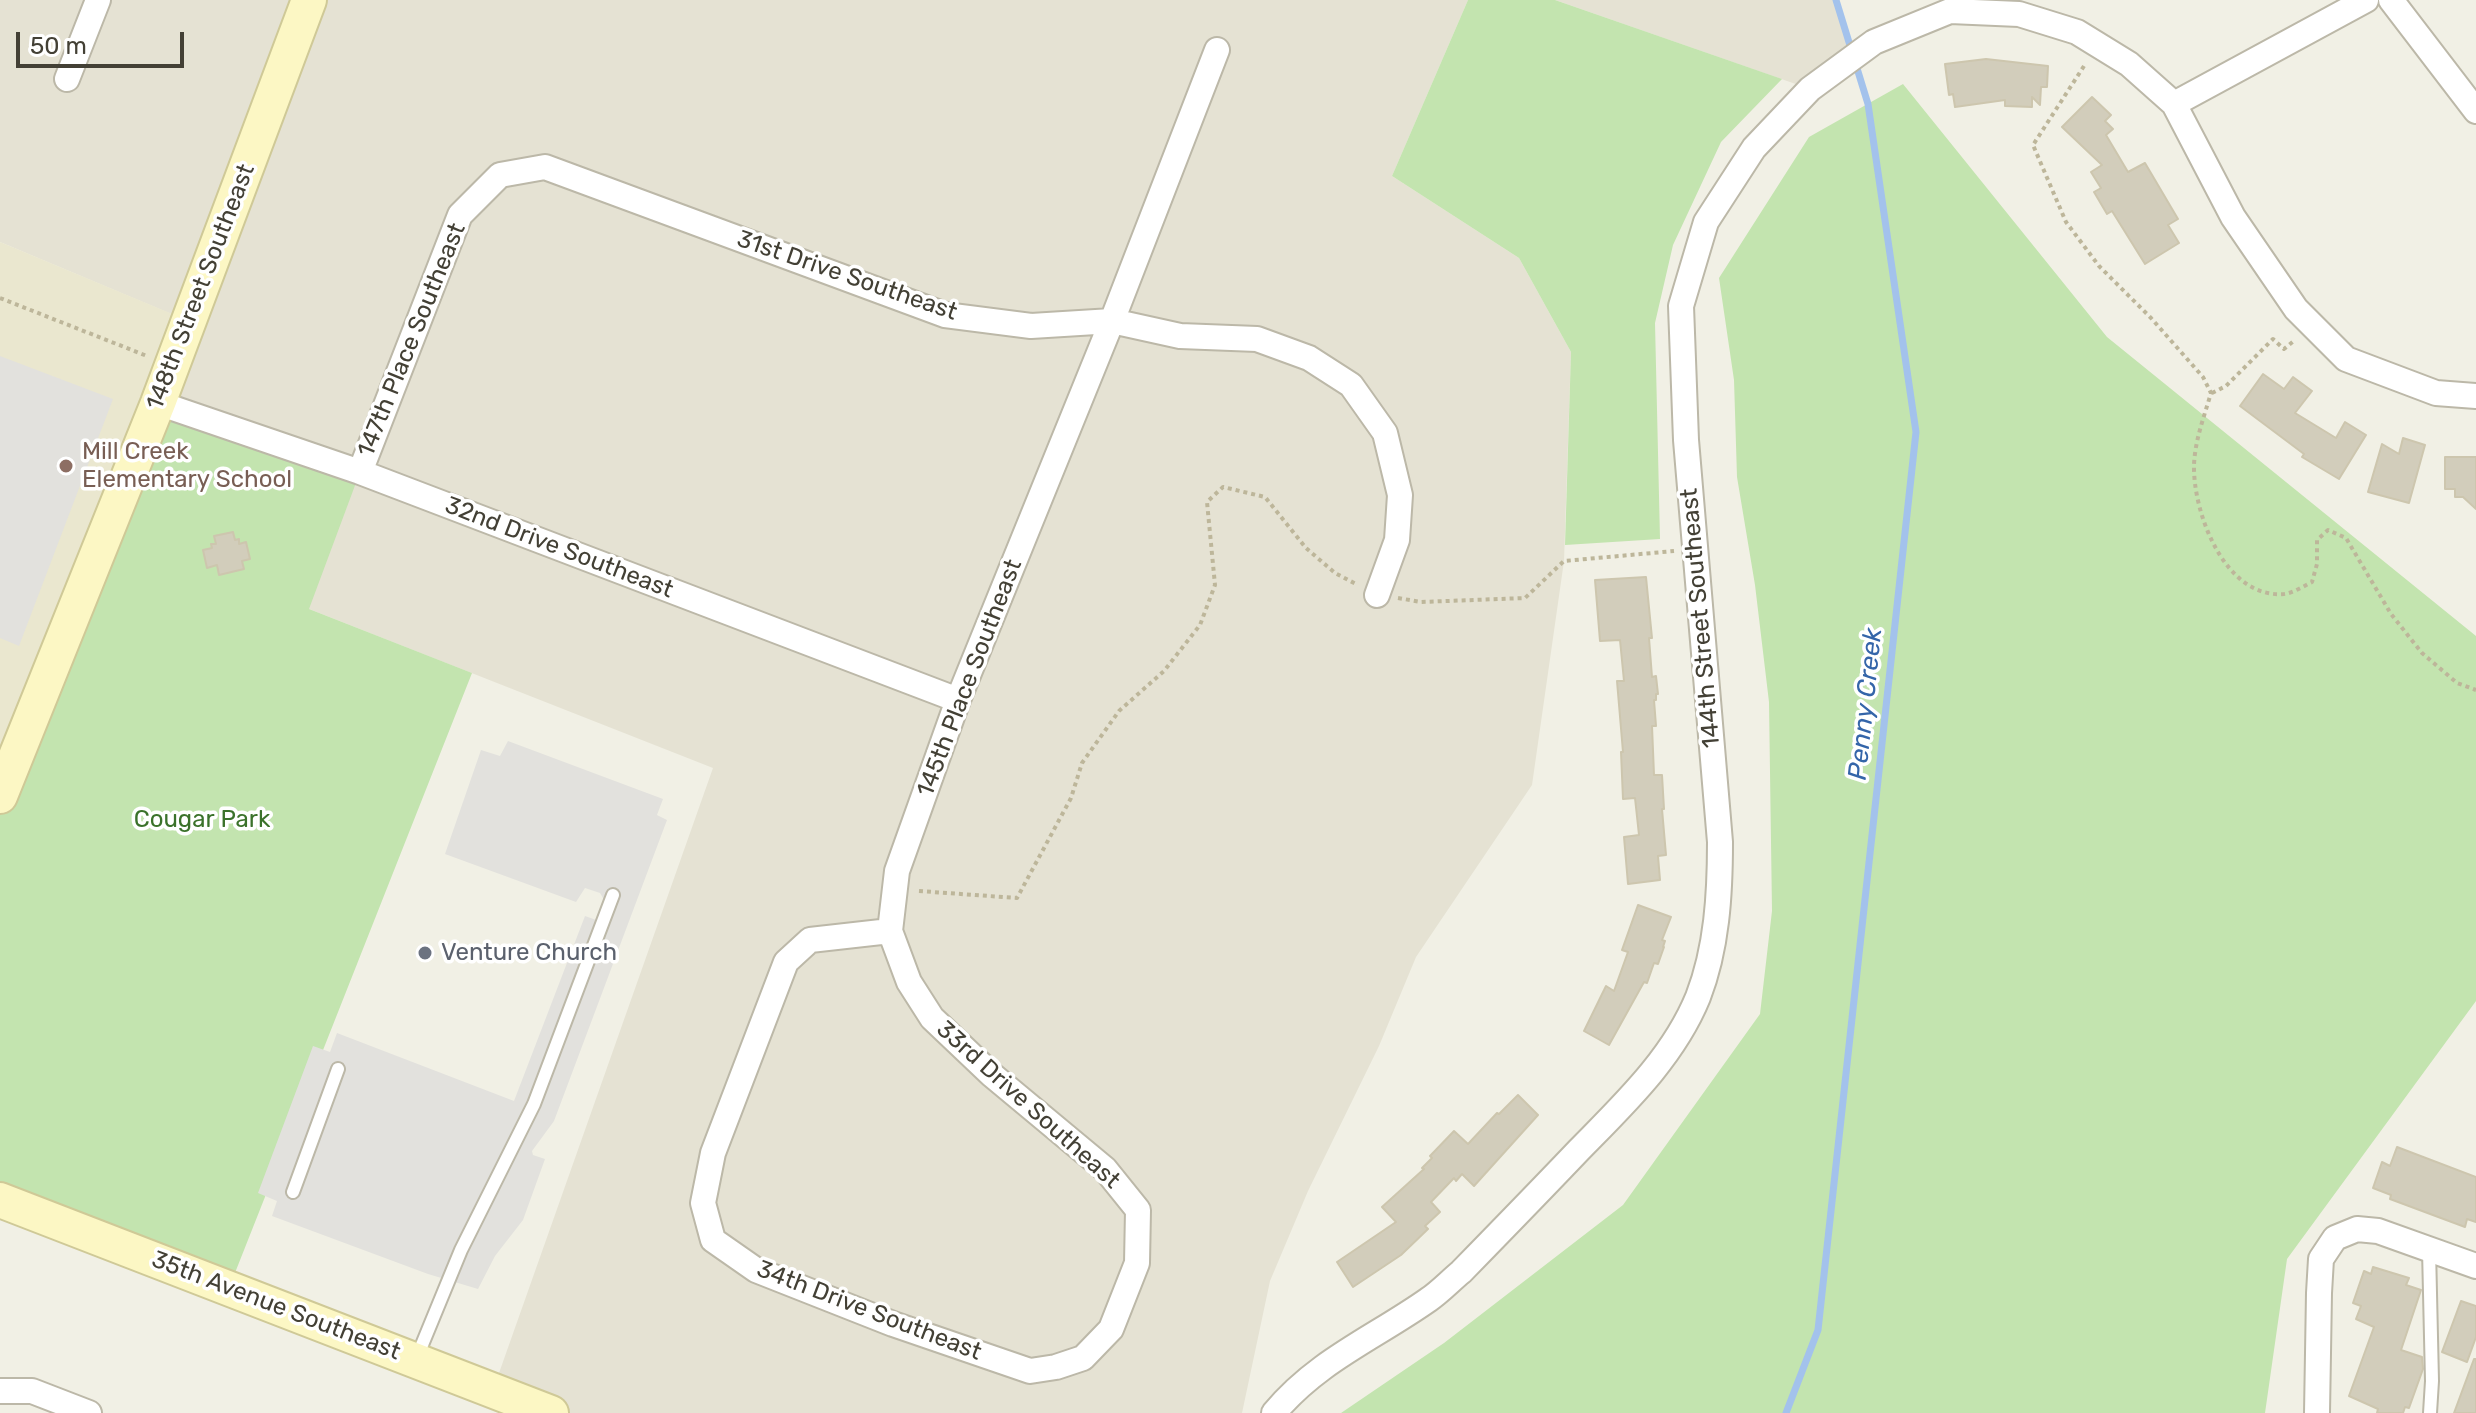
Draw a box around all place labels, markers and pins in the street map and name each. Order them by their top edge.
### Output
place label: Mill Creek Elementary School [82,438,292,494]
marker: Mill Creek Elementary School [57,457,75,475]
place label: Venture Church [441,939,617,967]
marker: Venture Church [416,944,434,962]

